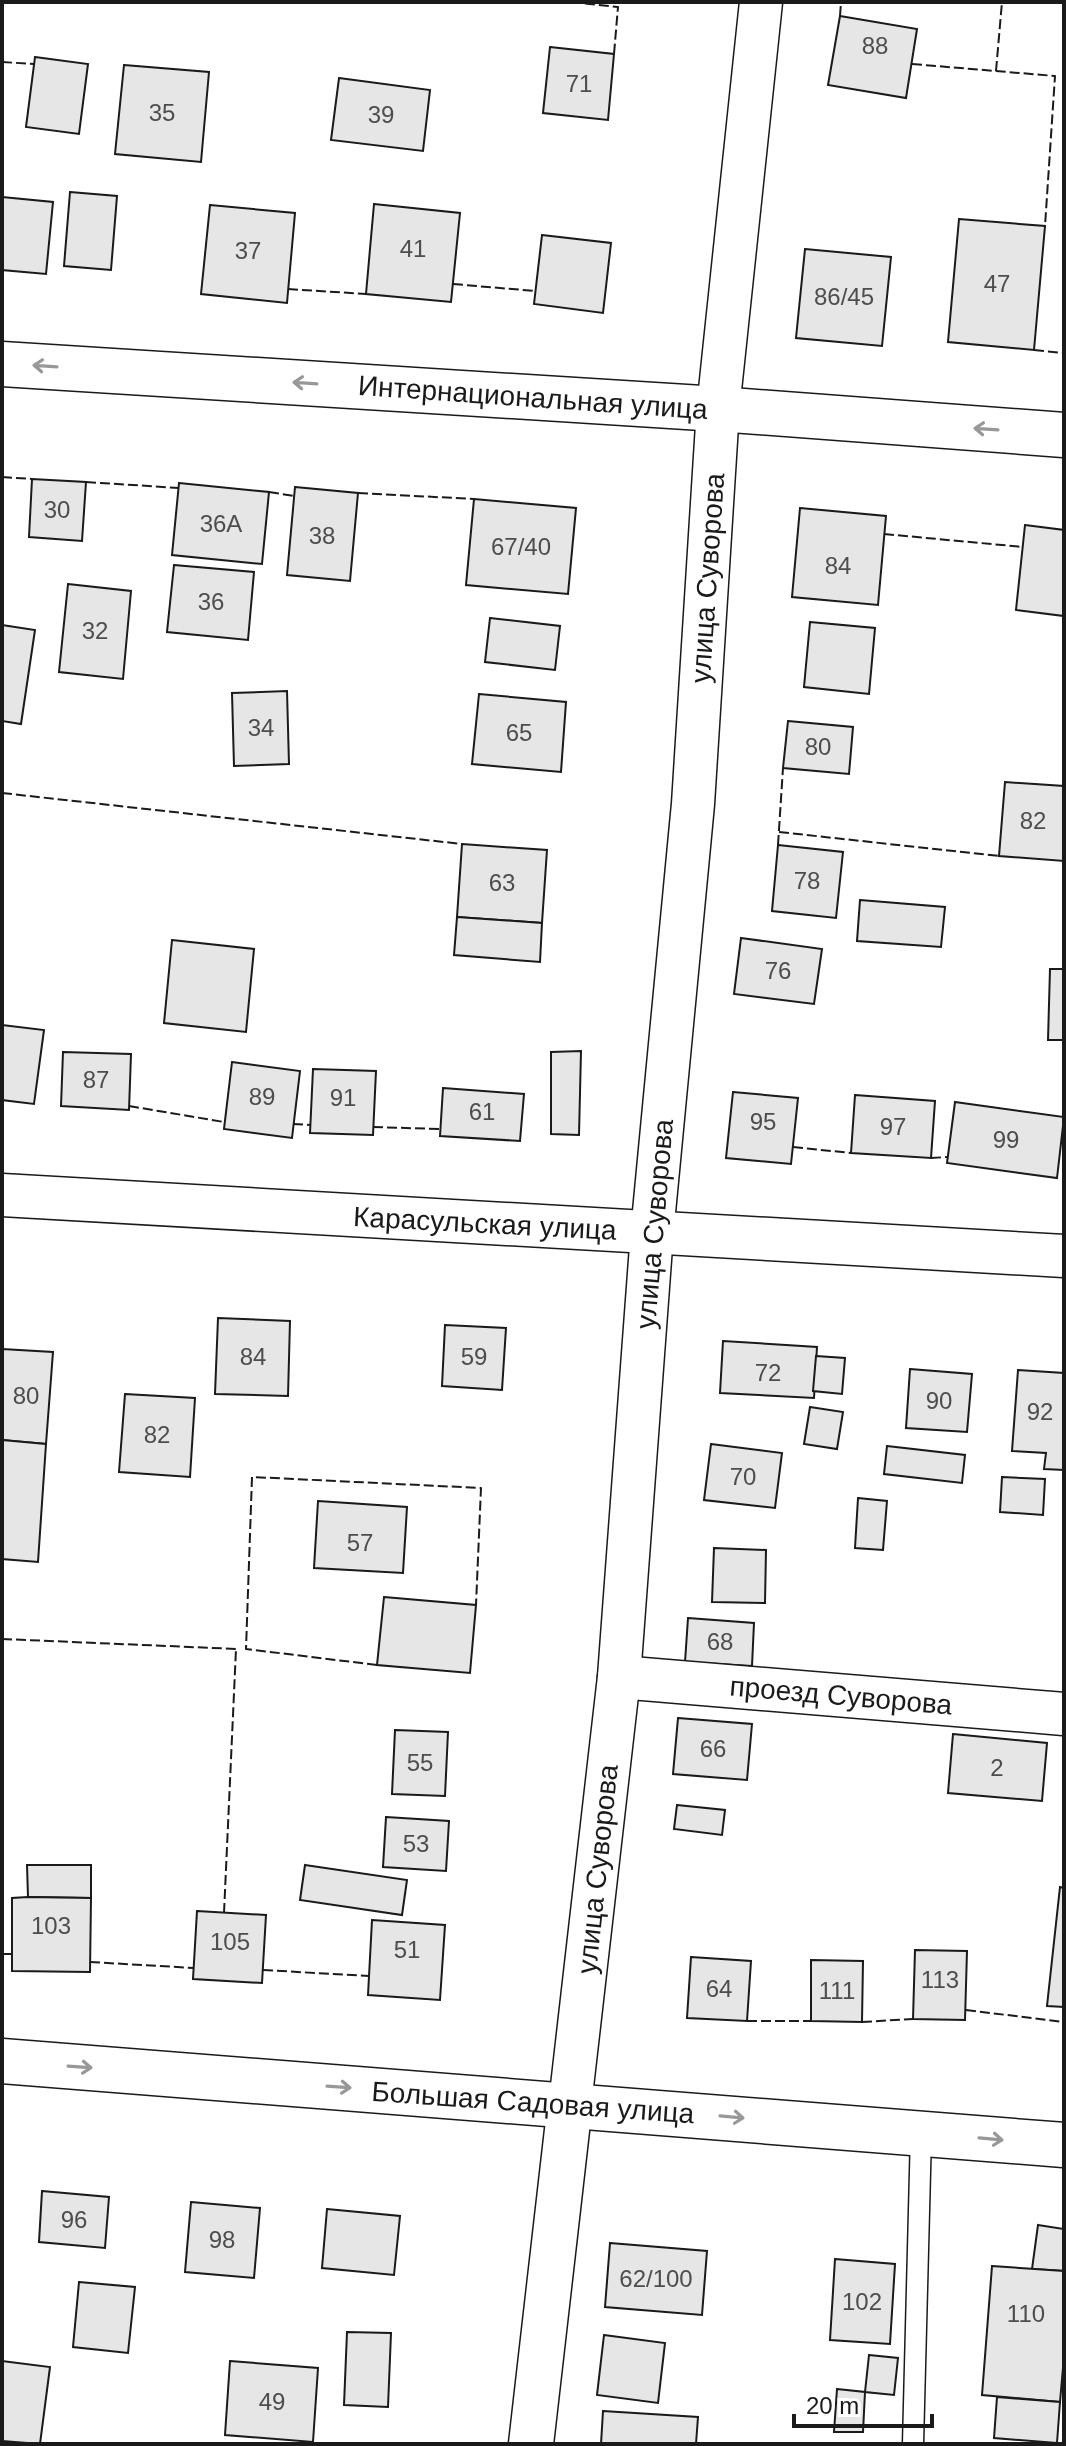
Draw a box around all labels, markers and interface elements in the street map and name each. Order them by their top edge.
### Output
house number: 88 [862,32,888,59]
house number: 71 [566,70,592,97]
house number: 35 [149,99,175,126]
house number: 39 [368,101,394,128]
house number: 41 [400,235,426,262]
house number: 37 [235,237,261,264]
house number: 47 [984,270,1010,297]
house number: 86/45 [814,283,874,310]
one-way arrow [32,358,59,373]
street label: Интернациональная улица [357,370,709,425]
one-way arrow [292,375,319,390]
one-way arrow [973,421,1000,436]
street label: улица Суворова [685,472,730,684]
house number: 30 [44,496,70,523]
house number: 36А [200,510,242,537]
house number: 38 [309,522,335,549]
house number: 67/40 [491,533,551,560]
house number: 84 [825,552,851,579]
house number: 36 [198,588,224,615]
house number: 32 [82,617,108,644]
house number: 34 [248,714,274,741]
house number: 65 [506,719,532,746]
house number: 80 [805,733,831,760]
house number: 82 [1020,807,1046,834]
house number: 78 [794,867,820,894]
house number: 63 [489,869,515,896]
house number: 76 [765,957,791,984]
house number: 87 [83,1066,109,1093]
house number: 89 [249,1083,275,1110]
house number: 91 [330,1084,356,1111]
house number: 61 [469,1098,495,1125]
house number: 95 [750,1108,776,1135]
house number: 97 [880,1113,906,1140]
street label: улица Суворова [630,1117,679,1330]
house number: 99 [993,1126,1019,1153]
street label: Карасульская улица [352,1201,618,1246]
house number: 84 [240,1343,266,1370]
house number: 59 [461,1343,487,1370]
house number: 72 [755,1359,781,1386]
house number: 80 [13,1382,39,1409]
house number: 90 [926,1387,952,1414]
house number: 92 [1027,1398,1053,1425]
house number: 82 [144,1421,170,1448]
house number: 70 [730,1463,756,1490]
house number: 57 [347,1529,373,1556]
house number: 68 [707,1628,733,1655]
street label: проезд Суворова [728,1670,954,1721]
house number: 66 [700,1735,726,1762]
house number: 55 [407,1749,433,1776]
house number: 2 [990,1754,1004,1781]
street label: улица Суворова [571,1762,624,1975]
house number: 53 [403,1830,429,1857]
house number: 103 [31,1912,71,1939]
house number: 105 [210,1928,250,1955]
house number: 51 [394,1936,420,1963]
house number: 113 [921,1966,959,1993]
house number: 64 [706,1975,732,2002]
house number: 111 [819,1977,855,2004]
one-way arrow [66,2060,93,2075]
street label: Большая Садовая улица [371,2076,696,2129]
one-way arrow [325,2080,352,2095]
one-way arrow [718,2110,745,2125]
one-way arrow [977,2131,1004,2146]
house number: 96 [61,2206,87,2233]
house number: 98 [209,2226,235,2253]
house number: 62/100 [619,2265,693,2292]
house number: 102 [842,2288,882,2315]
house number: 110 [1007,2300,1045,2327]
scale bar [794,2378,932,2428]
house number: 49 [259,2388,285,2415]
text: 20 m [806,2392,859,2419]

